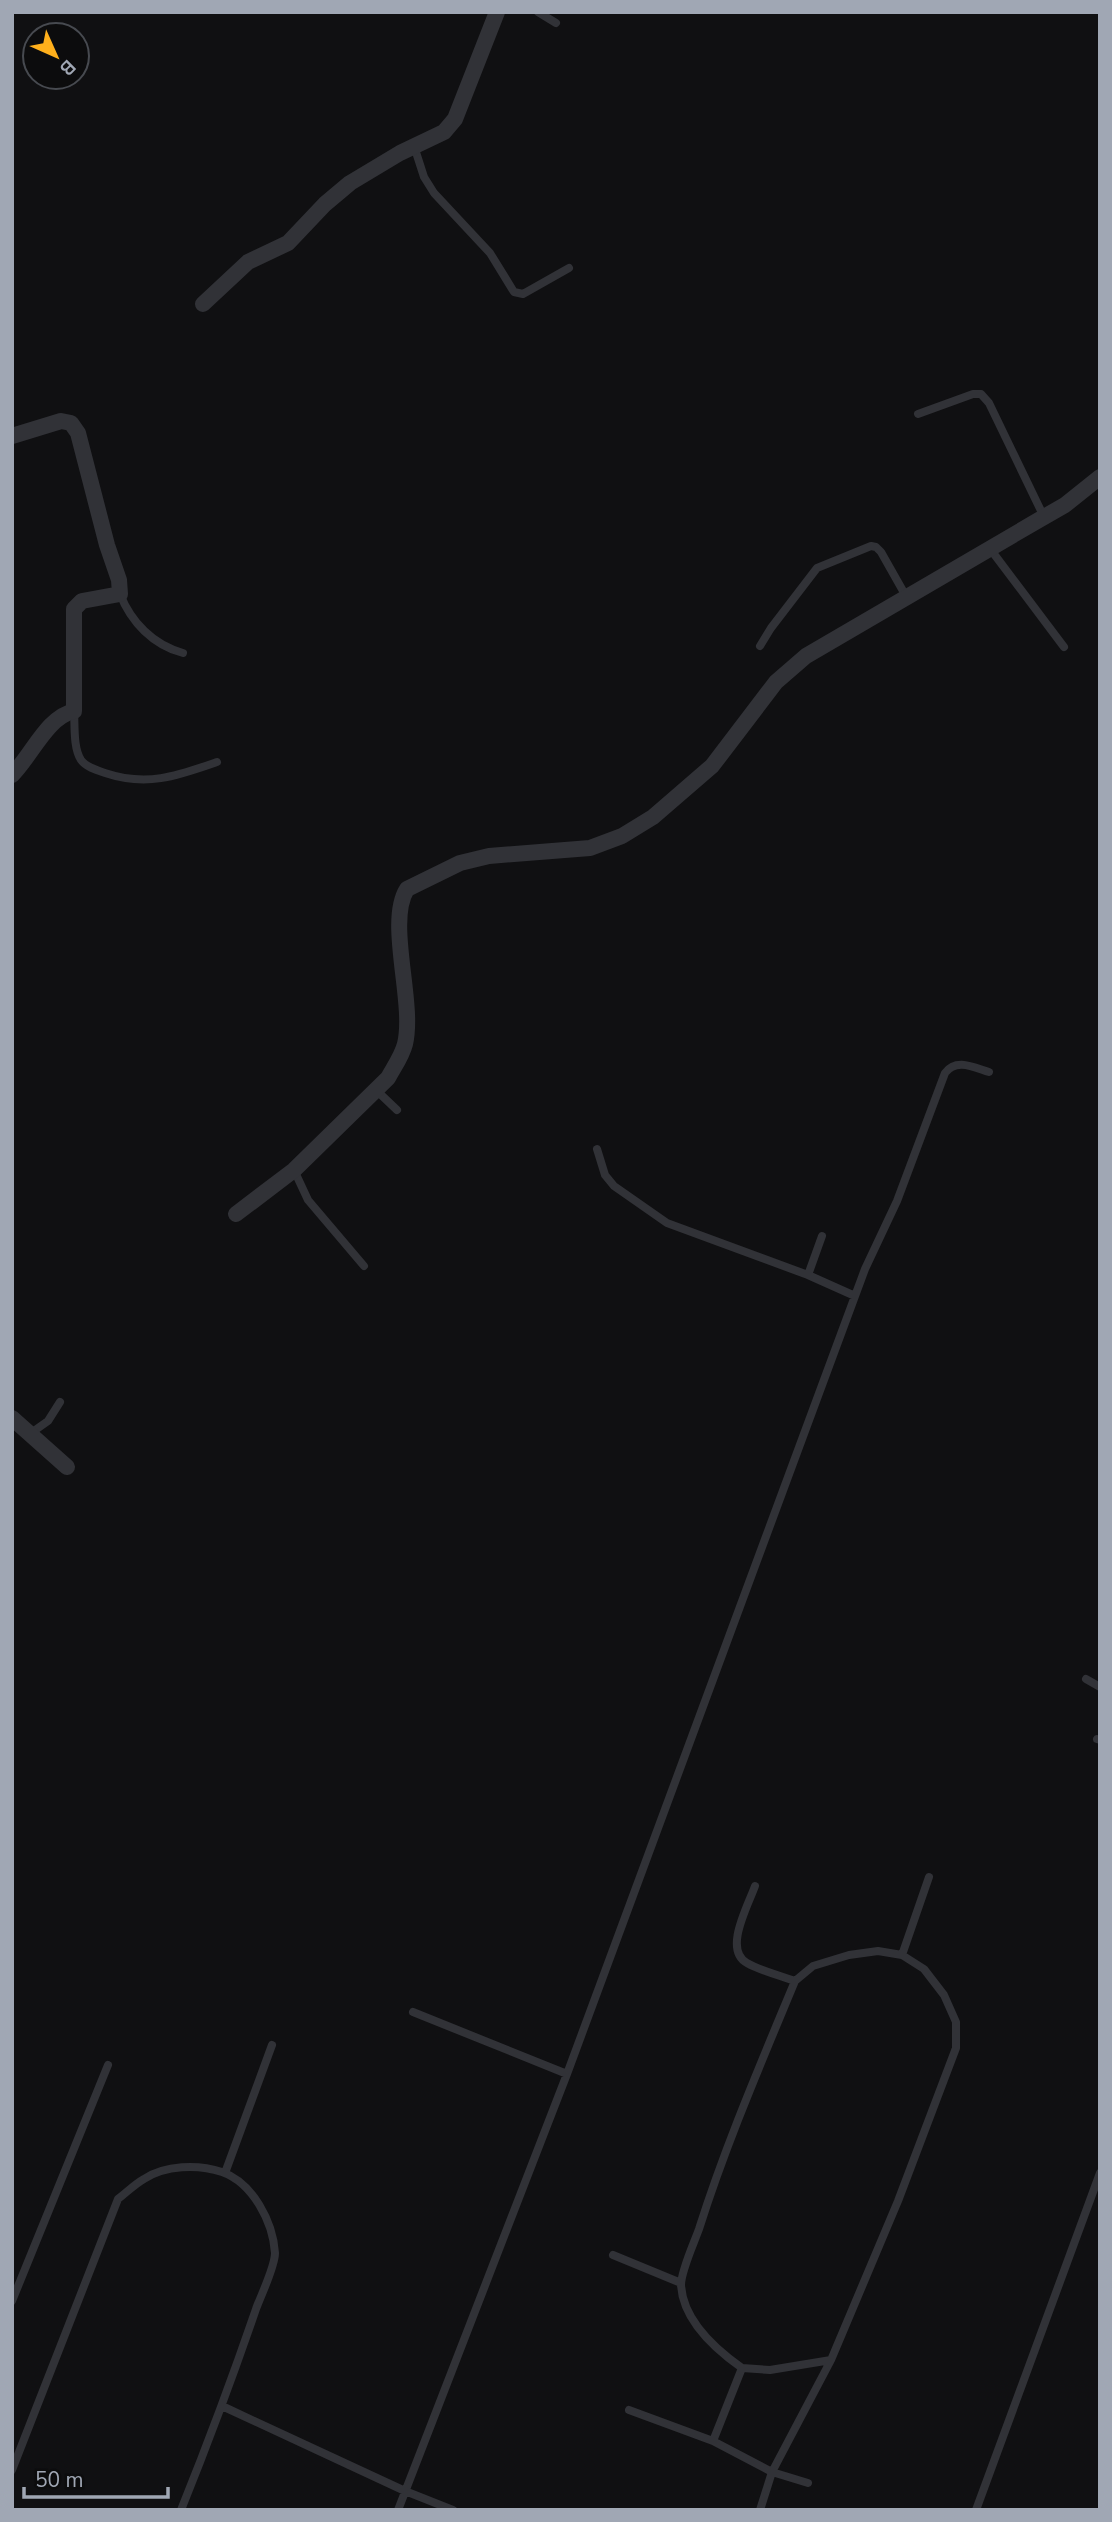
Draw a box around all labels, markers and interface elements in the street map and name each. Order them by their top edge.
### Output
north arrow [21,21,91,91]
text: B [53,53,81,81]
scale bar [24,2456,168,2500]
text: 50 m [35,2466,84,2494]

